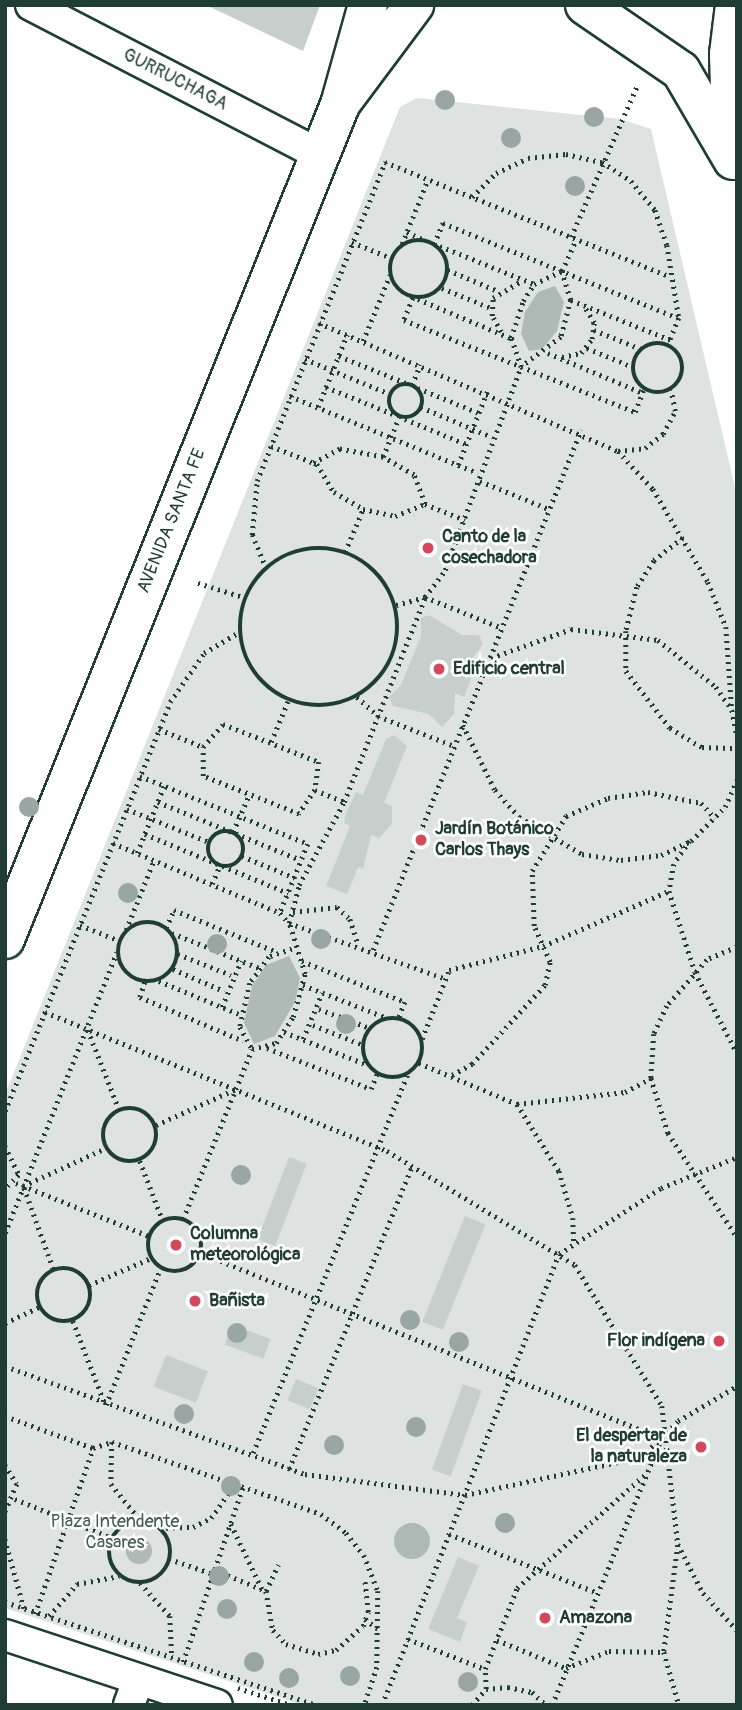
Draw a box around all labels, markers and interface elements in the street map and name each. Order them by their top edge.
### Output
street label: GURRUCHAGA [119,44,231,116]
street label: AVENIDA SANTA FE [133,446,211,596]
place label: Canto de la cosechadora [442,527,537,570]
marker: Canto de la cosechadora [420,540,436,556]
place label: Edificio central [453,658,565,680]
marker: Edificio central [431,661,447,677]
place label: Jardín Botánico Carlos Thays [435,819,554,862]
marker: Jardín Botánico Carlos Thays [413,832,429,848]
place label: Columna meteorológica [190,1224,300,1266]
marker: Columna meteorológica [168,1237,184,1253]
place label: Bañista [209,1290,265,1312]
marker: Bañista [187,1293,203,1309]
place label: Flor indígena [607,1330,705,1352]
marker: Flor indígena [711,1333,727,1349]
place label: El despertar de la naturaleza [576,1426,687,1468]
marker: El despertar de la naturaleza [693,1439,709,1455]
park label: Plaza Intendente Casares [51,1512,179,1554]
place label: Amazona [559,1607,632,1629]
marker: Amazona [537,1610,553,1626]

